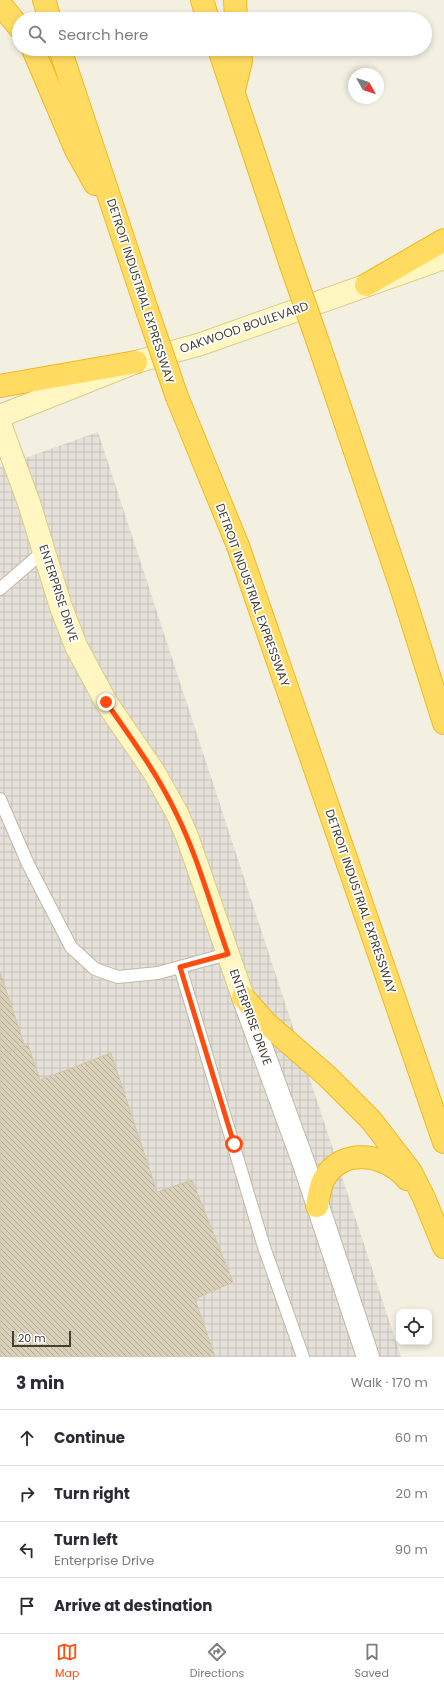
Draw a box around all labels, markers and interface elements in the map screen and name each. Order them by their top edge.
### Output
search box [12,12,432,56]
icon: search [26,23,48,45]
text: Search here [58,24,148,45]
north arrow [348,68,384,104]
street label: DETROIT INDUSTRIAL EXPRESSWAY [103,196,179,386]
street label: OAKWOOD BOULEVARD [177,297,311,357]
street label: DETROIT INDUSTRIAL EXPRESSWAY [212,501,294,689]
street label: ENTERPRISE DRIVE [35,542,83,644]
route end [97,693,115,711]
street label: DETROIT INDUSTRIAL EXPRESSWAY [321,807,401,995]
street label: ENTERPRISE DRIVE [226,967,276,1067]
route start [225,1135,243,1153]
map controls [396,1309,432,1345]
button: locate [396,1309,432,1345]
scale bar [12,1329,71,1348]
text: 20 m [18,1330,46,1346]
text: 3 min [16,1371,64,1395]
text: Walk · 170 m [351,1373,428,1392]
icon: ahead [16,1427,38,1449]
text: Continue [54,1427,125,1448]
text: 60 m [395,1428,428,1447]
icon: right [16,1483,38,1505]
text: Turn right [54,1483,130,1504]
text: 20 m [395,1484,428,1503]
text: Turn left [54,1529,118,1550]
icon: left [16,1539,38,1561]
text: 90 m [395,1540,428,1559]
text: Enterprise Drive [54,1551,154,1570]
icon: arrive [16,1595,38,1617]
text: Arrive at destination [54,1595,212,1616]
tab: Map [55,1641,79,1682]
tab: Directions [190,1641,244,1682]
tab: Saved [355,1641,389,1682]

